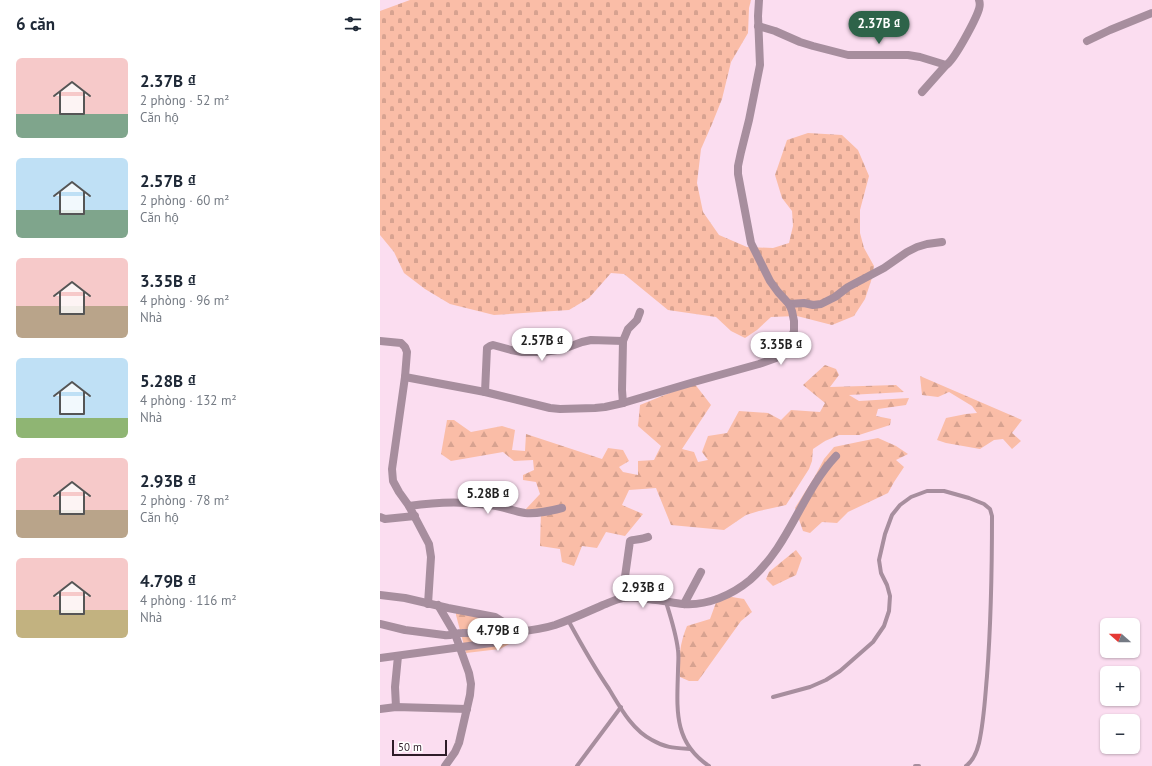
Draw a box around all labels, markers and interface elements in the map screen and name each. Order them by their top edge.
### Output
pin: 2.37B ₫ [842,11,916,45]
text: 6 căn [16,13,55,35]
icon: filters [342,13,364,35]
text: 2.37B ₫ [858,15,900,32]
text: 2.37B ₫ [140,70,196,92]
icon: home [48,74,96,122]
text: 2 phòng · 52 m² [140,92,230,109]
text: Căn hộ [140,109,179,126]
text: 2.57B ₫ [140,170,196,192]
icon: home [48,174,96,222]
text: 2 phòng · 60 m² [140,192,230,209]
text: Căn hộ [140,209,179,226]
text: 3.35B ₫ [140,270,196,292]
icon: home [48,274,96,322]
text: 4 phòng · 96 m² [140,292,230,309]
text: Nhà [140,309,162,326]
pin: 2.57B ₫ [505,328,579,362]
text: 2.57B ₫ [521,332,563,349]
pin: 3.35B ₫ [744,332,818,366]
text: 3.35B ₫ [760,336,802,353]
text: 5.28B ₫ [140,370,196,392]
icon: home [48,374,96,422]
text: 4 phòng · 132 m² [140,392,237,409]
text: Nhà [140,409,162,426]
text: 2.93B ₫ [140,470,196,492]
icon: home [48,474,96,522]
pin: 5.28B ₫ [451,481,525,515]
text: 5.28B ₫ [467,485,509,502]
text: 2 phòng · 78 m² [140,492,230,509]
text: Căn hộ [140,509,179,526]
text: 4.79B ₫ [140,570,196,592]
icon: home [48,574,96,622]
pin: 2.93B ₫ [606,575,680,609]
text: 2.93B ₫ [622,579,664,596]
text: 4 phòng · 116 m² [140,592,237,609]
text: Nhà [140,609,162,626]
pin: 4.79B ₫ [461,618,535,652]
north arrow [1100,618,1140,658]
map controls [1100,618,1140,754]
text: 4.79B ₫ [477,622,519,639]
button: + [1100,666,1140,706]
button: − [1100,714,1140,754]
scale bar [392,738,447,757]
text: 50 m [398,740,422,754]

